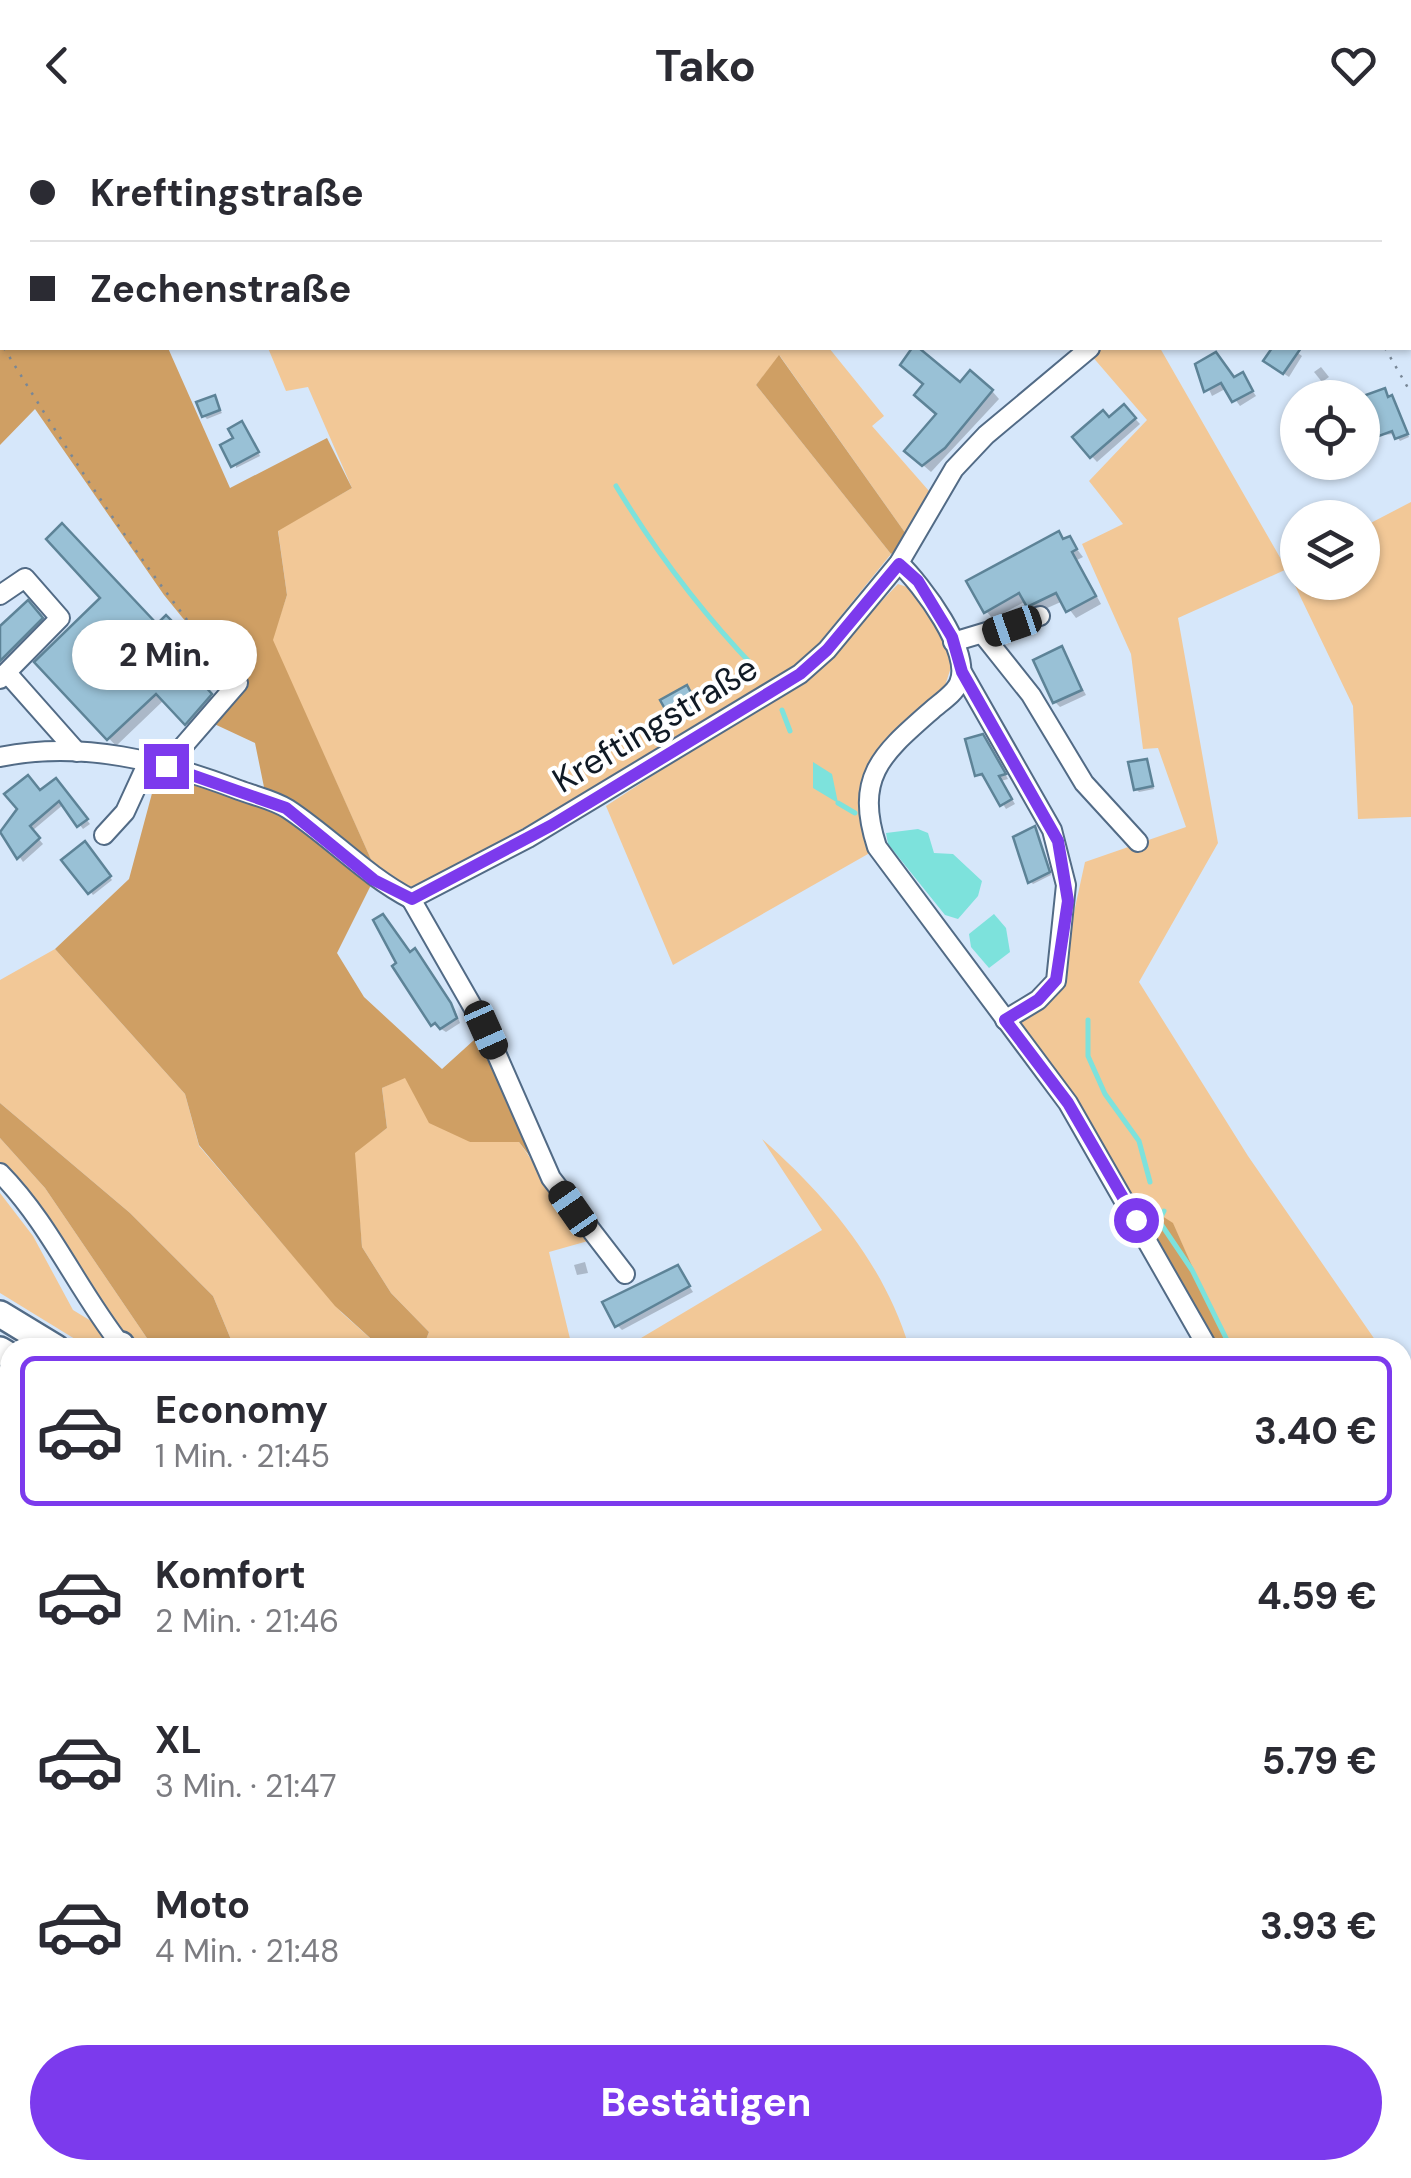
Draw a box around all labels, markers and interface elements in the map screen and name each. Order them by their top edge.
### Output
text: Tako [655,36,756,95]
icon: back [30,38,85,93]
icon: heart [1326,38,1381,93]
text: Kreftingstraße [90,168,364,218]
text: Zechenstraße [90,264,351,314]
map controls [1280,380,1380,600]
button: locate [1280,380,1380,480]
button: layers [1280,500,1380,600]
car [979,602,1045,650]
callout: 2 Min. [74,621,258,691]
text: 2 Min. [119,634,210,676]
street label: Kreftingstraße [544,645,766,803]
route end [144,744,189,789]
car [460,996,512,1064]
car [544,1176,602,1242]
route start [1114,1198,1159,1243]
text: Economy [155,1385,328,1435]
icon: car [35,1386,125,1476]
text: 3.40 € [1254,1406,1377,1456]
text: 1 Min. · 21:45 [155,1435,330,1477]
text: Komfort [155,1550,306,1600]
icon: car [35,1551,125,1641]
text: 4.59 € [1257,1571,1377,1621]
text: 2 Min. · 21:46 [155,1600,339,1642]
text: XL [155,1715,202,1765]
icon: car [35,1716,125,1806]
text: 5.79 € [1262,1736,1377,1786]
text: 3 Min. · 21:47 [155,1765,336,1807]
text: Moto [155,1880,250,1930]
icon: car [35,1881,125,1971]
text: 3.93 € [1260,1901,1377,1951]
text: 4 Min. · 21:48 [155,1930,339,1972]
button: Bestätigen [30,2045,1382,2160]

